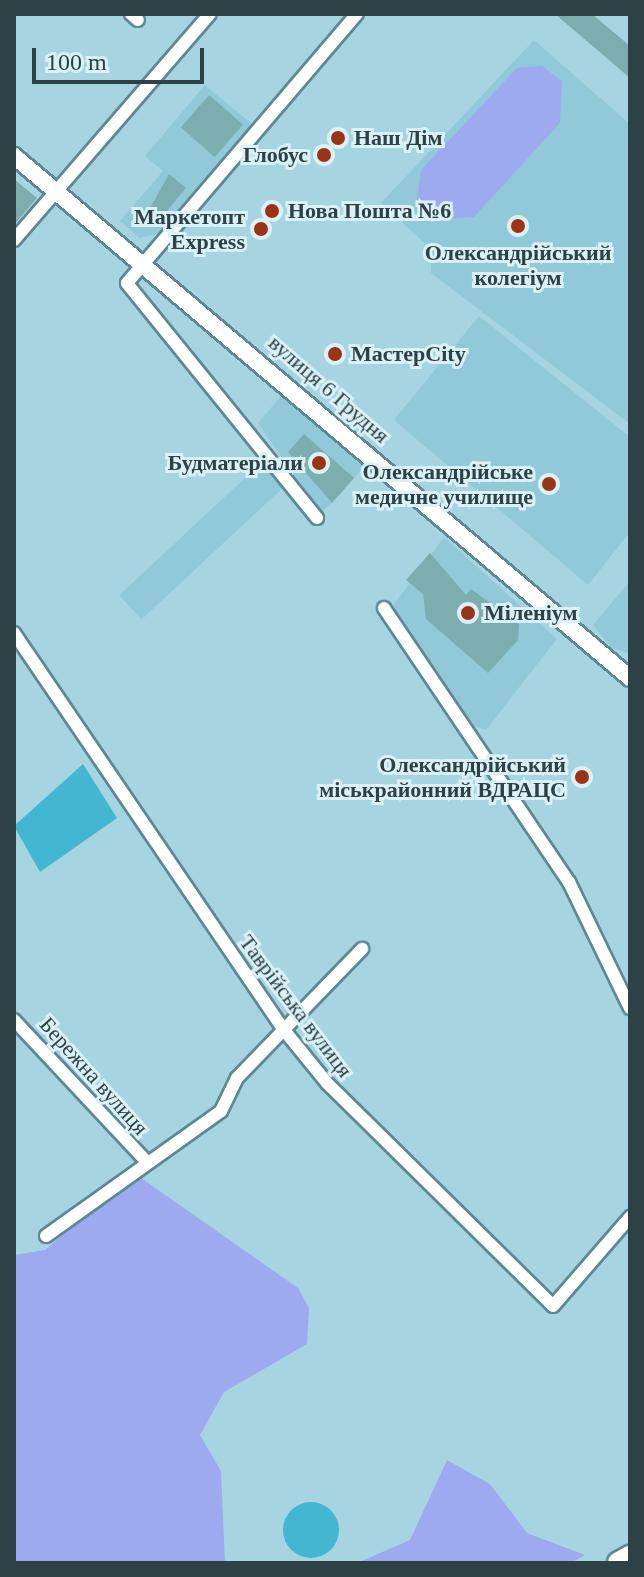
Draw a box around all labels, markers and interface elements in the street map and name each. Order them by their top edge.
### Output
scale bar [36,32,208,82]
text: 100 m [46,49,107,75]
place label: Наш Дім [354,125,442,151]
marker: Наш Дім [329,129,347,147]
place label: Глобус [243,142,308,168]
marker: Глобус [315,146,333,164]
place label: Нова Пошта №6 [288,198,451,224]
marker: Нова Пошта №6 [263,202,281,220]
place label: Маркетопт Express [134,203,245,254]
marker: Олександрійський колегіум [509,217,527,235]
marker: Маркетопт Express [252,220,270,238]
place label: Олександрійський колегіум [425,239,611,290]
street label: вулиця 6 Грудня [263,329,395,449]
place label: МастерCity [351,341,466,367]
marker: МастерCity [326,345,344,363]
place label: Будматеріали [168,450,303,476]
marker: Будматеріали [310,454,328,472]
place label: Олександрійське медичне училище [355,458,533,510]
marker: Олександрійське медичне училище [540,475,558,493]
place label: Міленіум [484,600,577,626]
marker: Міленіум [459,604,477,622]
place label: Олександрійський міськрайонний ВДРАЦС [319,751,566,802]
marker: Олександрійський міськрайонний ВДРАЦС [573,768,591,786]
street label: Таврійська вулиця [234,930,358,1082]
street label: Бережна вулиця [34,1012,154,1140]

